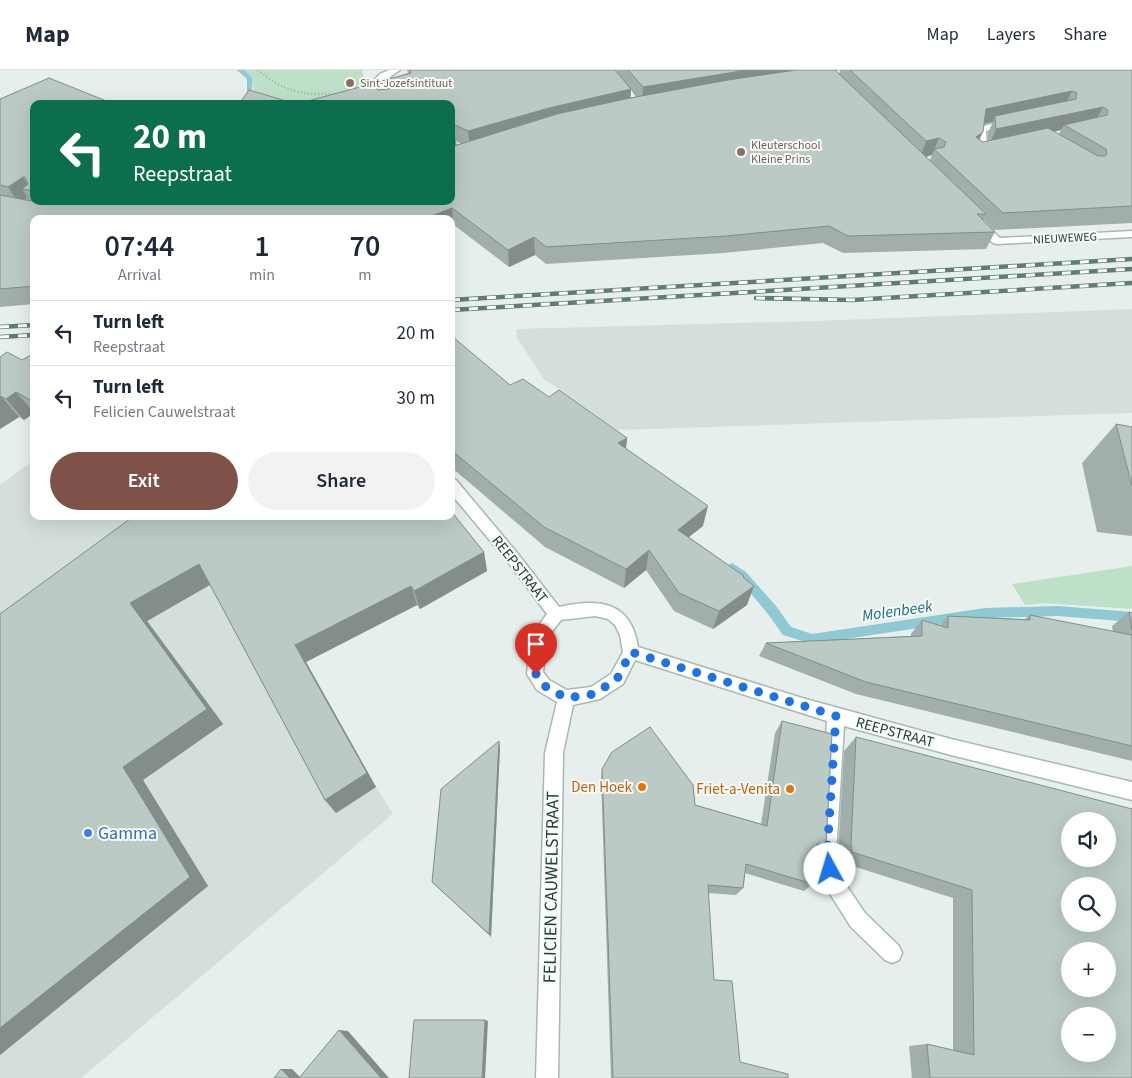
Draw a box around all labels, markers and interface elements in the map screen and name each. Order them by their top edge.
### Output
text: Map [25,17,70,52]
text: Map [927,22,959,47]
text: Layers [987,22,1036,47]
text: Share [1064,22,1107,47]
place label: Sint-Jozefsintituut [360,75,452,92]
marker: Sint-Jozefsintituut [344,77,356,89]
text: 20 m [133,112,207,162]
icon: left [50,120,115,185]
place label: Kleuterschool Kleine Prins [751,137,821,168]
marker: Kleuterschool Kleine Prins [735,146,747,158]
text: Reepstraat [133,158,232,190]
text: 07:44 [105,225,174,268]
text: 1 [254,225,270,268]
text: 70 [350,225,380,268]
street label: NIEUWEWEG [1033,228,1097,249]
text: Arrival [118,264,161,286]
text: min [249,264,275,286]
text: m [358,264,372,286]
text: Turn left [93,309,164,336]
icon: left [50,319,78,347]
text: 20 m [397,320,435,347]
text: Reepstraat [93,336,165,358]
text: Turn left [93,374,164,401]
icon: left [50,384,78,412]
text: 30 m [397,385,435,412]
text: Felicien Cauwelstraat [93,401,235,423]
button: Exit [50,452,238,510]
button: Share [248,452,435,510]
street label: REEPSTRAAT [487,531,553,607]
water label: Molenbeek [860,595,934,627]
pin [515,623,557,674]
icon: arrive [522,630,550,658]
street label: REEPSTRAAT [853,712,936,753]
place label: Den Hoek [571,777,633,798]
place label: Friet-a-Venita [696,779,780,800]
marker: Den Hoek [636,781,648,793]
marker: Friet-a-Venita [784,783,796,795]
street label: FELICIEN CAUWELSTRAAT [537,790,566,983]
map controls [1061,812,1116,1062]
button: sound [1061,812,1116,867]
place label: Gamma [98,821,157,846]
marker: Gamma [82,827,94,839]
position arrow [803,842,855,894]
button: search [1061,877,1116,932]
button: + [1061,942,1116,997]
button: − [1061,1007,1116,1062]

